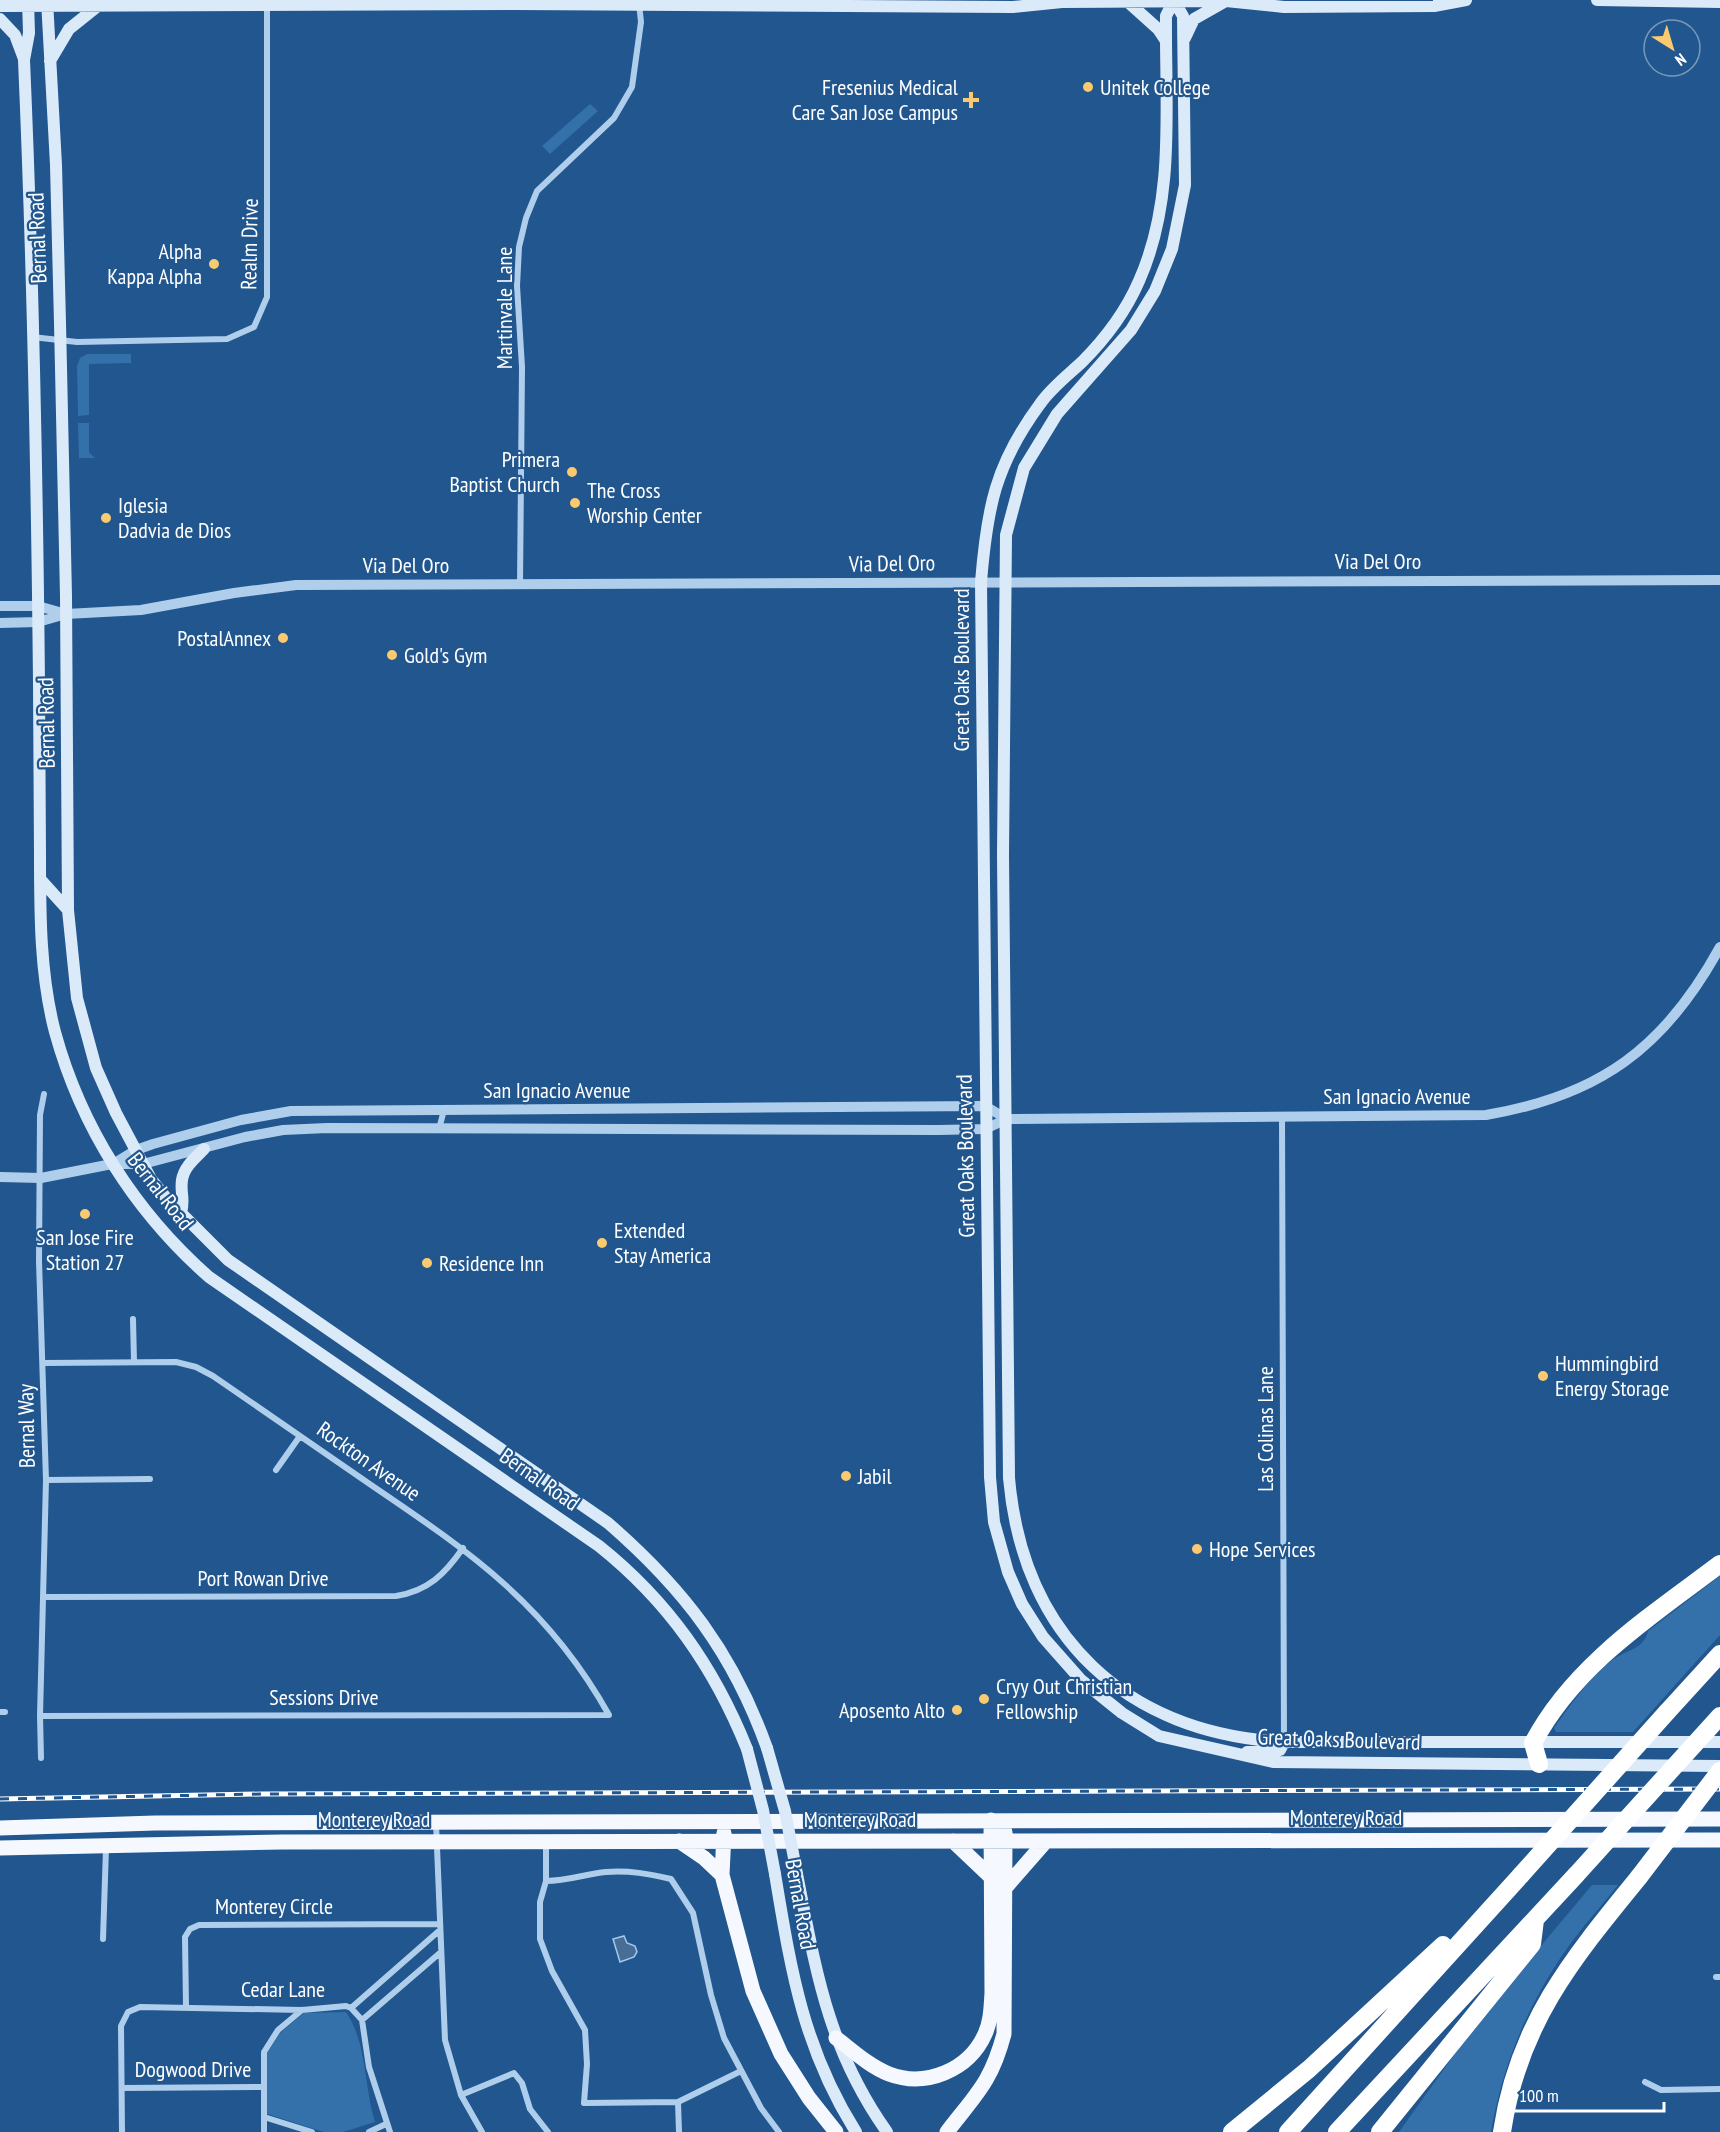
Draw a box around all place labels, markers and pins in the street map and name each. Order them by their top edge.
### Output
place label: Fresenius Medical Care San Jose Campus [792,73,959,126]
place label: Unitek College [1100,73,1210,101]
marker: Unitek College [1081,80,1095,94]
marker: Fresenius Medical Care San Jose Campus [962,91,980,109]
place label: Alpha Kappa Alpha [107,237,202,290]
marker: Alpha Kappa Alpha [207,257,221,271]
place label: Primera Baptist Church [449,445,560,498]
marker: Primera Baptist Church [565,465,579,479]
place label: The Cross Worship Center [587,476,702,529]
place label: Iglesia Dadvia de Dios [118,491,231,544]
marker: The Cross Worship Center [568,496,582,510]
marker: Iglesia Dadvia de Dios [99,511,113,525]
place label: PostalAnnex [177,624,271,652]
marker: PostalAnnex [276,631,290,645]
place label: Gold's Gym [404,641,487,669]
marker: Gold's Gym [385,648,399,662]
marker: San Jose Fire Station 27 [78,1207,92,1221]
place label: Extended Stay America [614,1216,711,1269]
place label: San Jose Fire Station 27 [36,1223,134,1276]
marker: Extended Stay America [595,1236,609,1250]
place label: Residence Inn [439,1249,544,1277]
marker: Residence Inn [420,1256,434,1270]
place label: Hummingbird Energy Storage [1555,1349,1669,1402]
marker: Hummingbird Energy Storage [1536,1369,1550,1383]
place label: Jabil [857,1462,892,1490]
marker: Jabil [839,1469,853,1483]
place label: Hope Services [1209,1535,1315,1563]
marker: Hope Services [1190,1542,1204,1556]
place label: Cryy Out Christian Fellowship [996,1672,1132,1725]
marker: Cryy Out Christian Fellowship [977,1692,991,1706]
place label: Aposento Alto [839,1696,945,1724]
marker: Aposento Alto [950,1703,964,1717]

